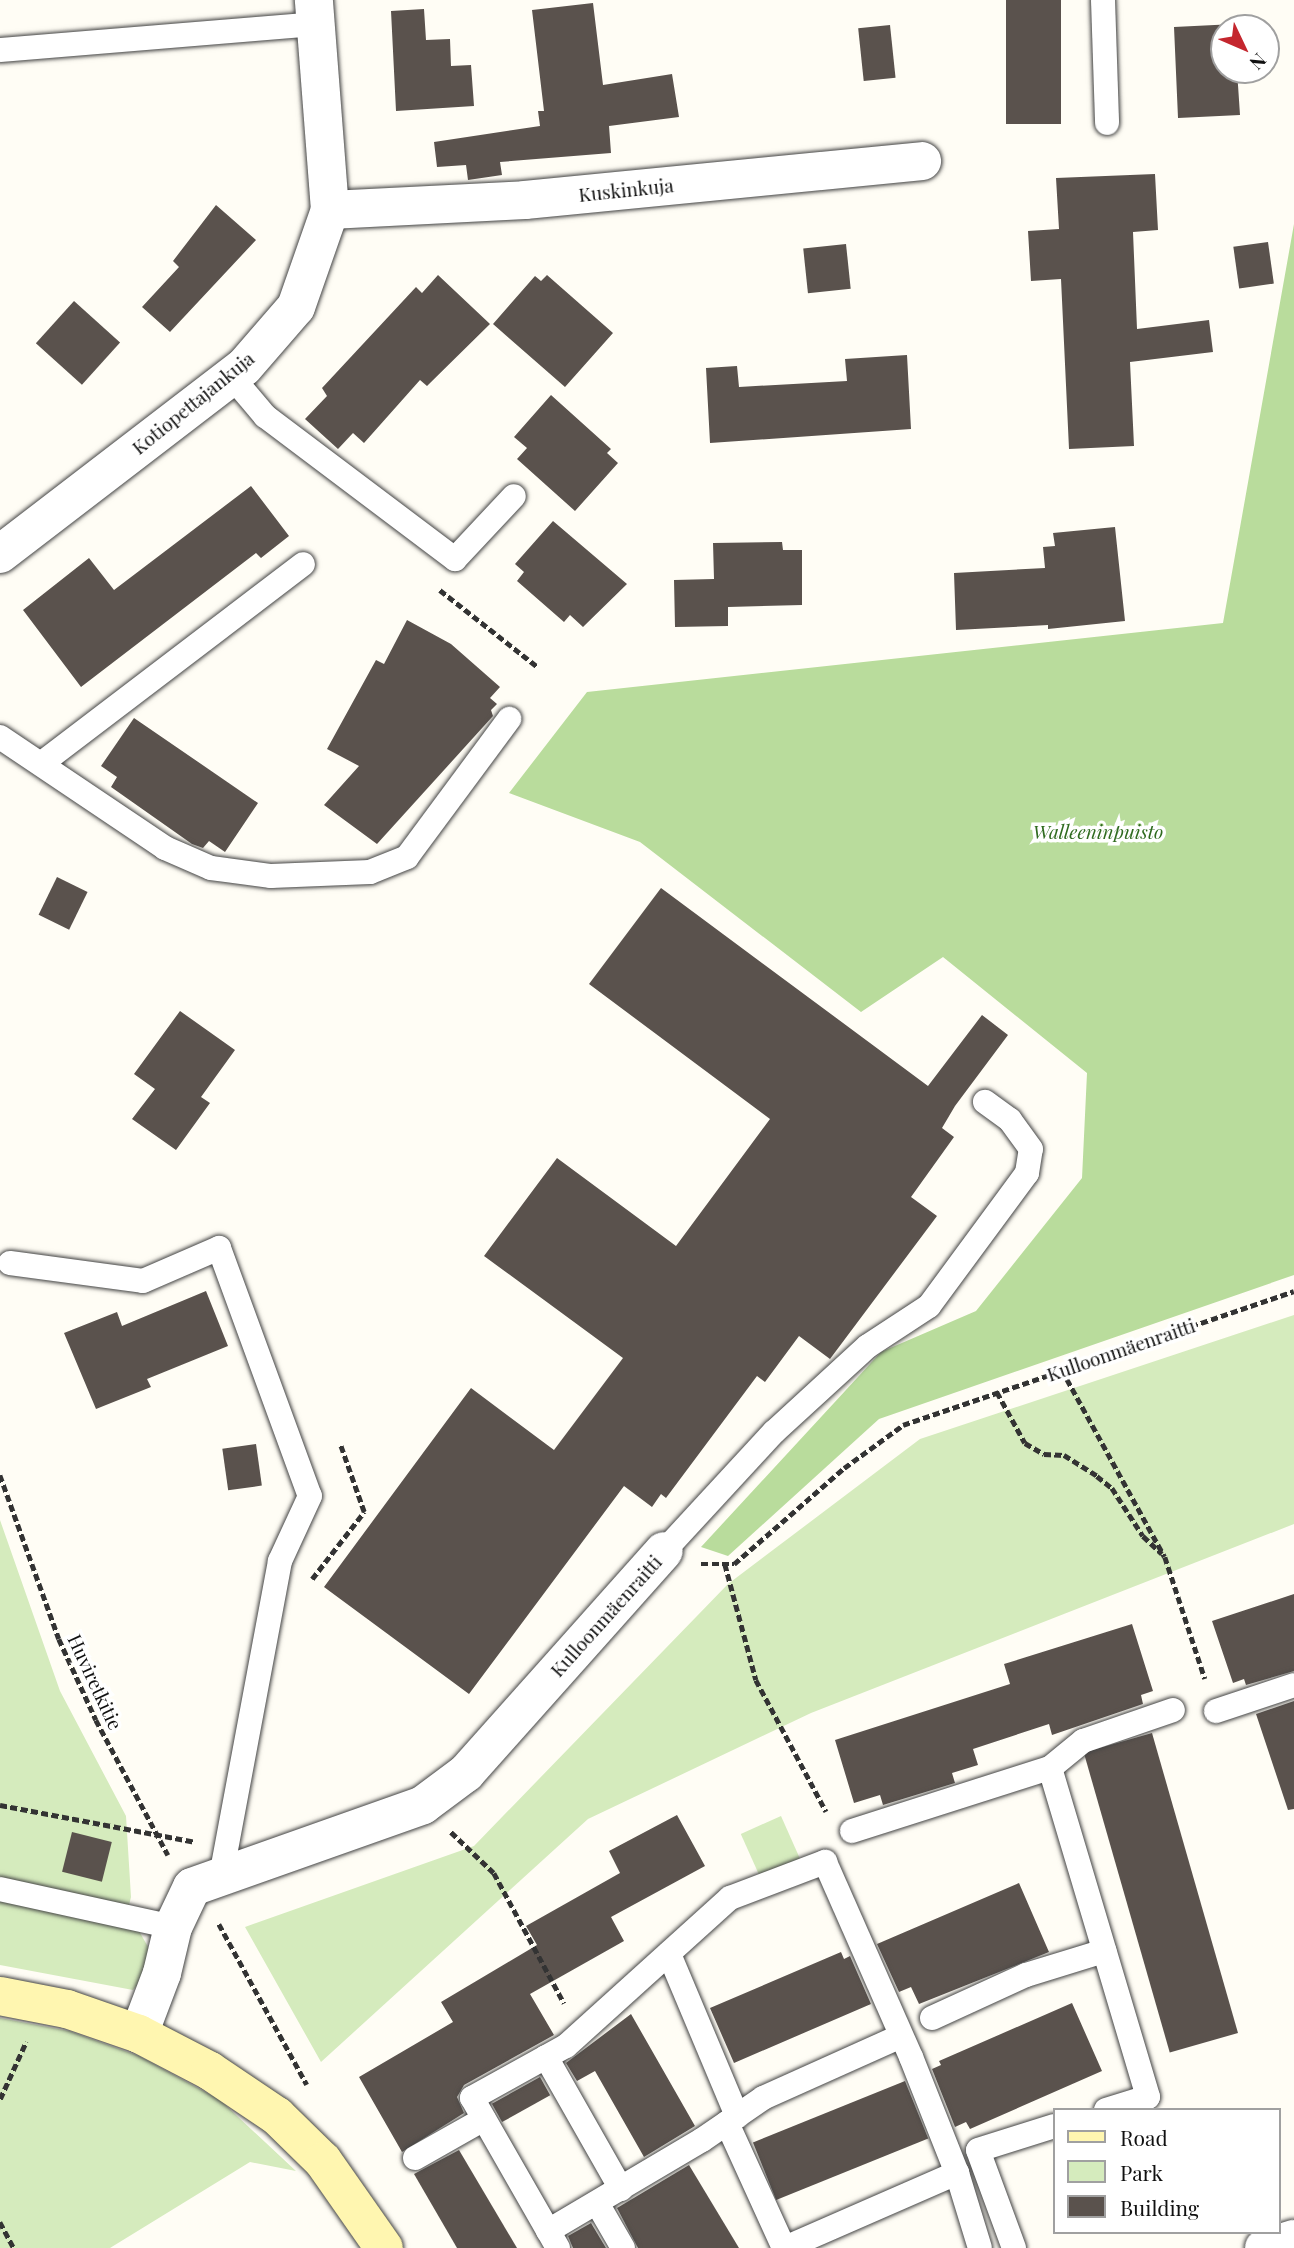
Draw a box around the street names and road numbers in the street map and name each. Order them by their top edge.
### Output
street label: Kuskinkuja [577,174,675,206]
street label: Kotiopettajankuja [127,347,259,459]
street label: Kulloonmäenraitti [1044,1314,1198,1386]
street label: Kulloonmäenraitti [546,1551,666,1681]
street label: Huviretkitie [63,1631,127,1733]

